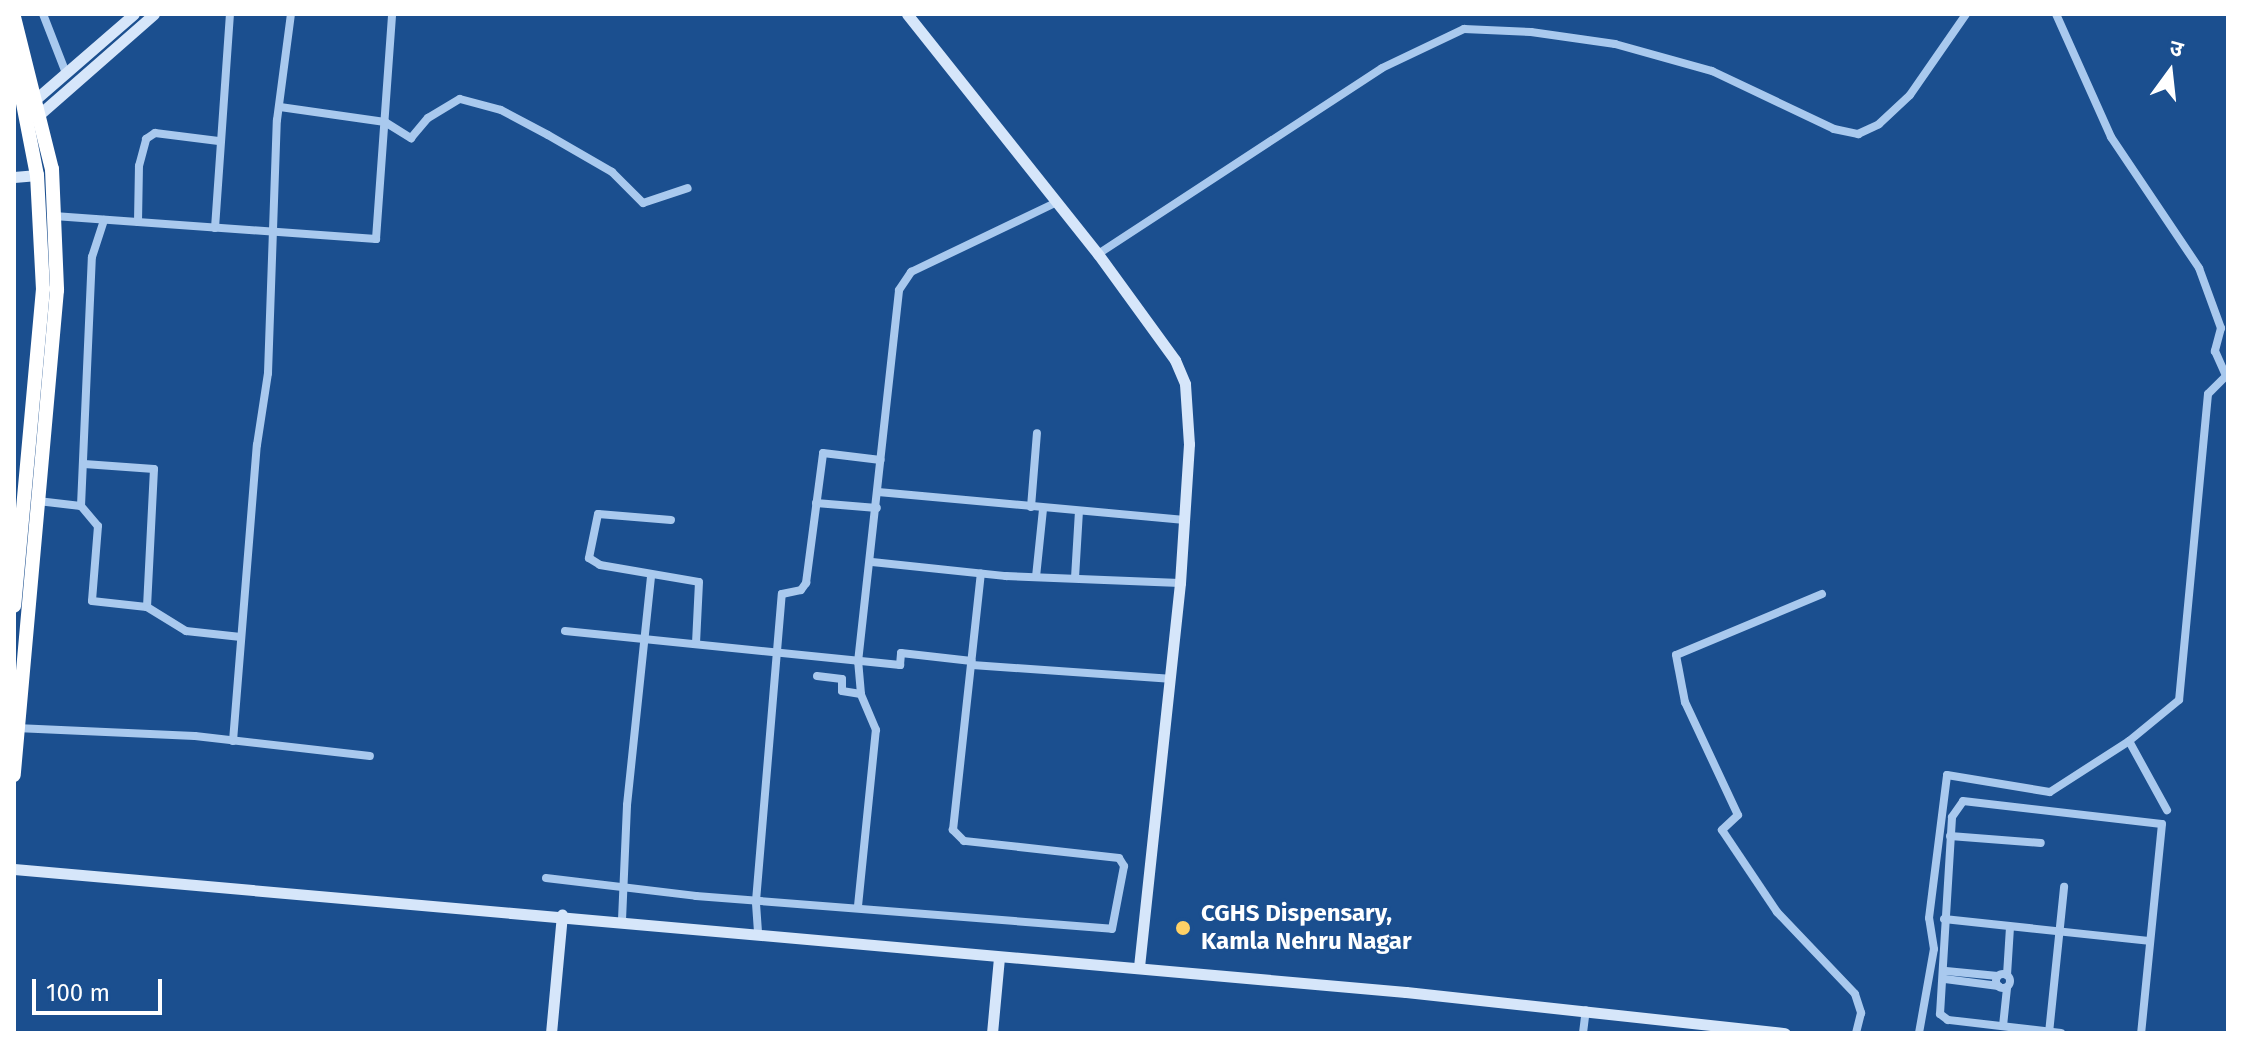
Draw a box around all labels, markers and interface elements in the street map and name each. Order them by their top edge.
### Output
north arrow [2130,32,2210,112]
text: उ [2167,34,2186,63]
place label: CGHS Dispensary, Kamla Nehru Nagar [1201,900,1412,956]
marker: CGHS Dispensary, Kamla Nehru Nagar [1172,917,1194,939]
scale bar [36,963,166,1013]
text: 100 m [46,979,110,1007]

